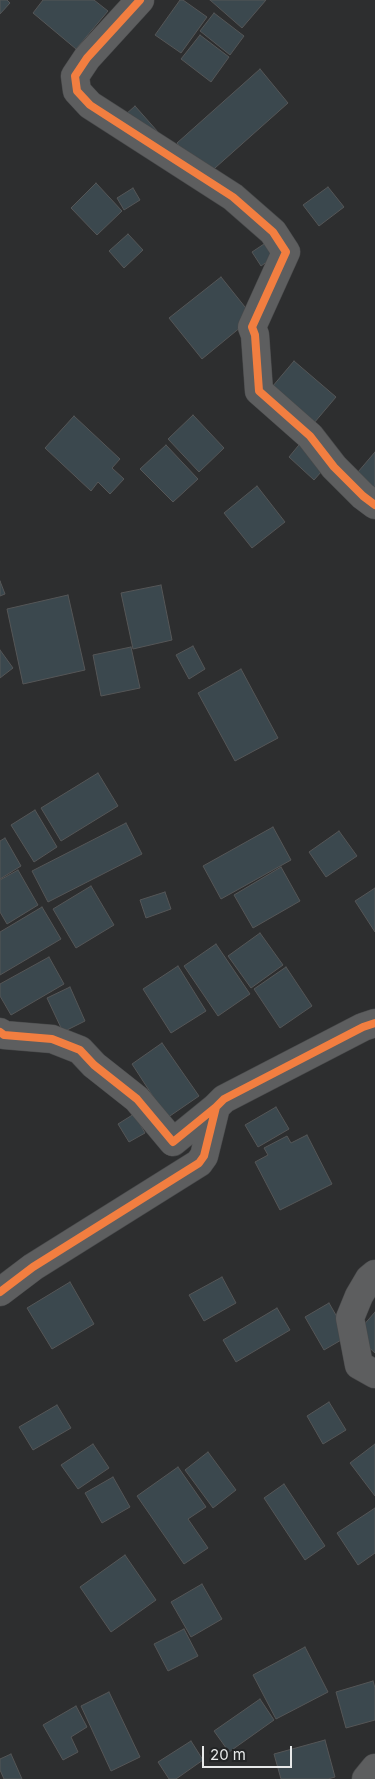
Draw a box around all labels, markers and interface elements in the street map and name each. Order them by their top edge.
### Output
scale bar [205,1736,295,1768]
text: 20 m [210,1745,246,1764]

